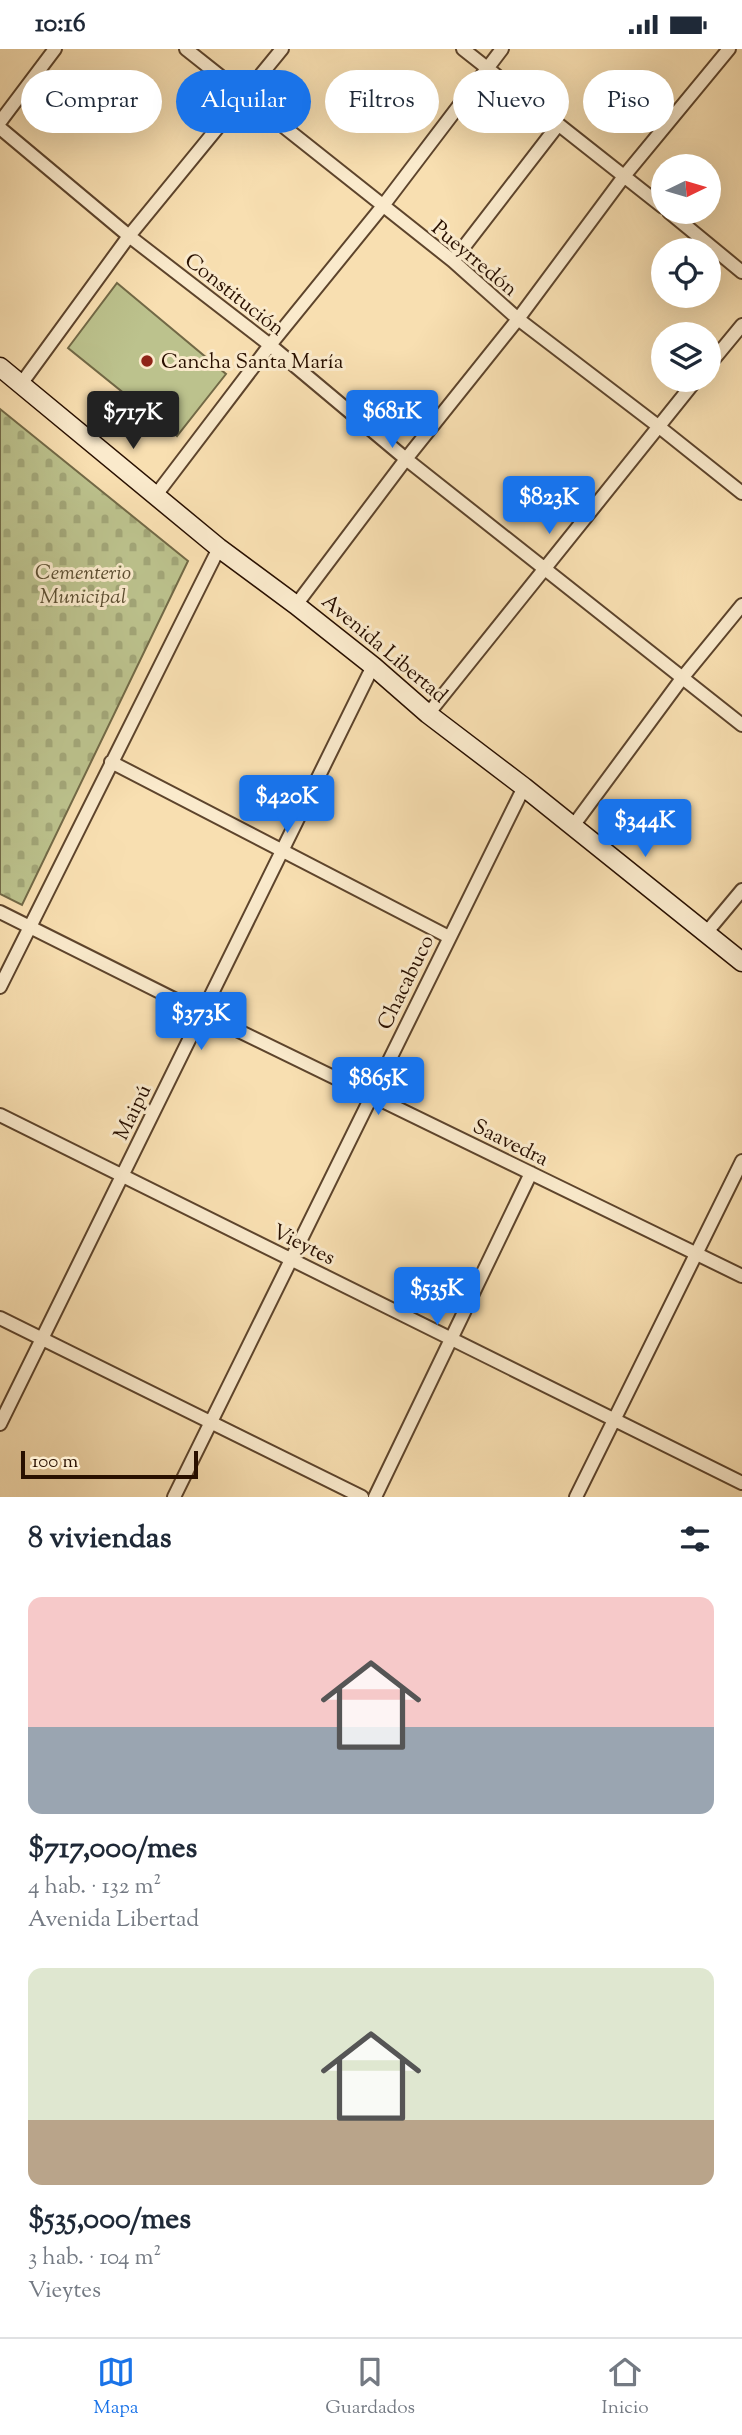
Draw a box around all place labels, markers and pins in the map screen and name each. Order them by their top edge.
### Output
place label: Cancha Santa María [161,348,344,378]
marker: Cancha Santa María [139,353,155,369]
pin: $717K [84,391,182,451]
pin: $681K [343,391,441,450]
pin: $823K [500,477,598,536]
pin: $420K [238,775,336,835]
pin: $344K [596,799,694,859]
pin: $373K [152,993,250,1052]
pin: $865K [329,1058,427,1117]
pin: $535K [388,1267,486,1327]

